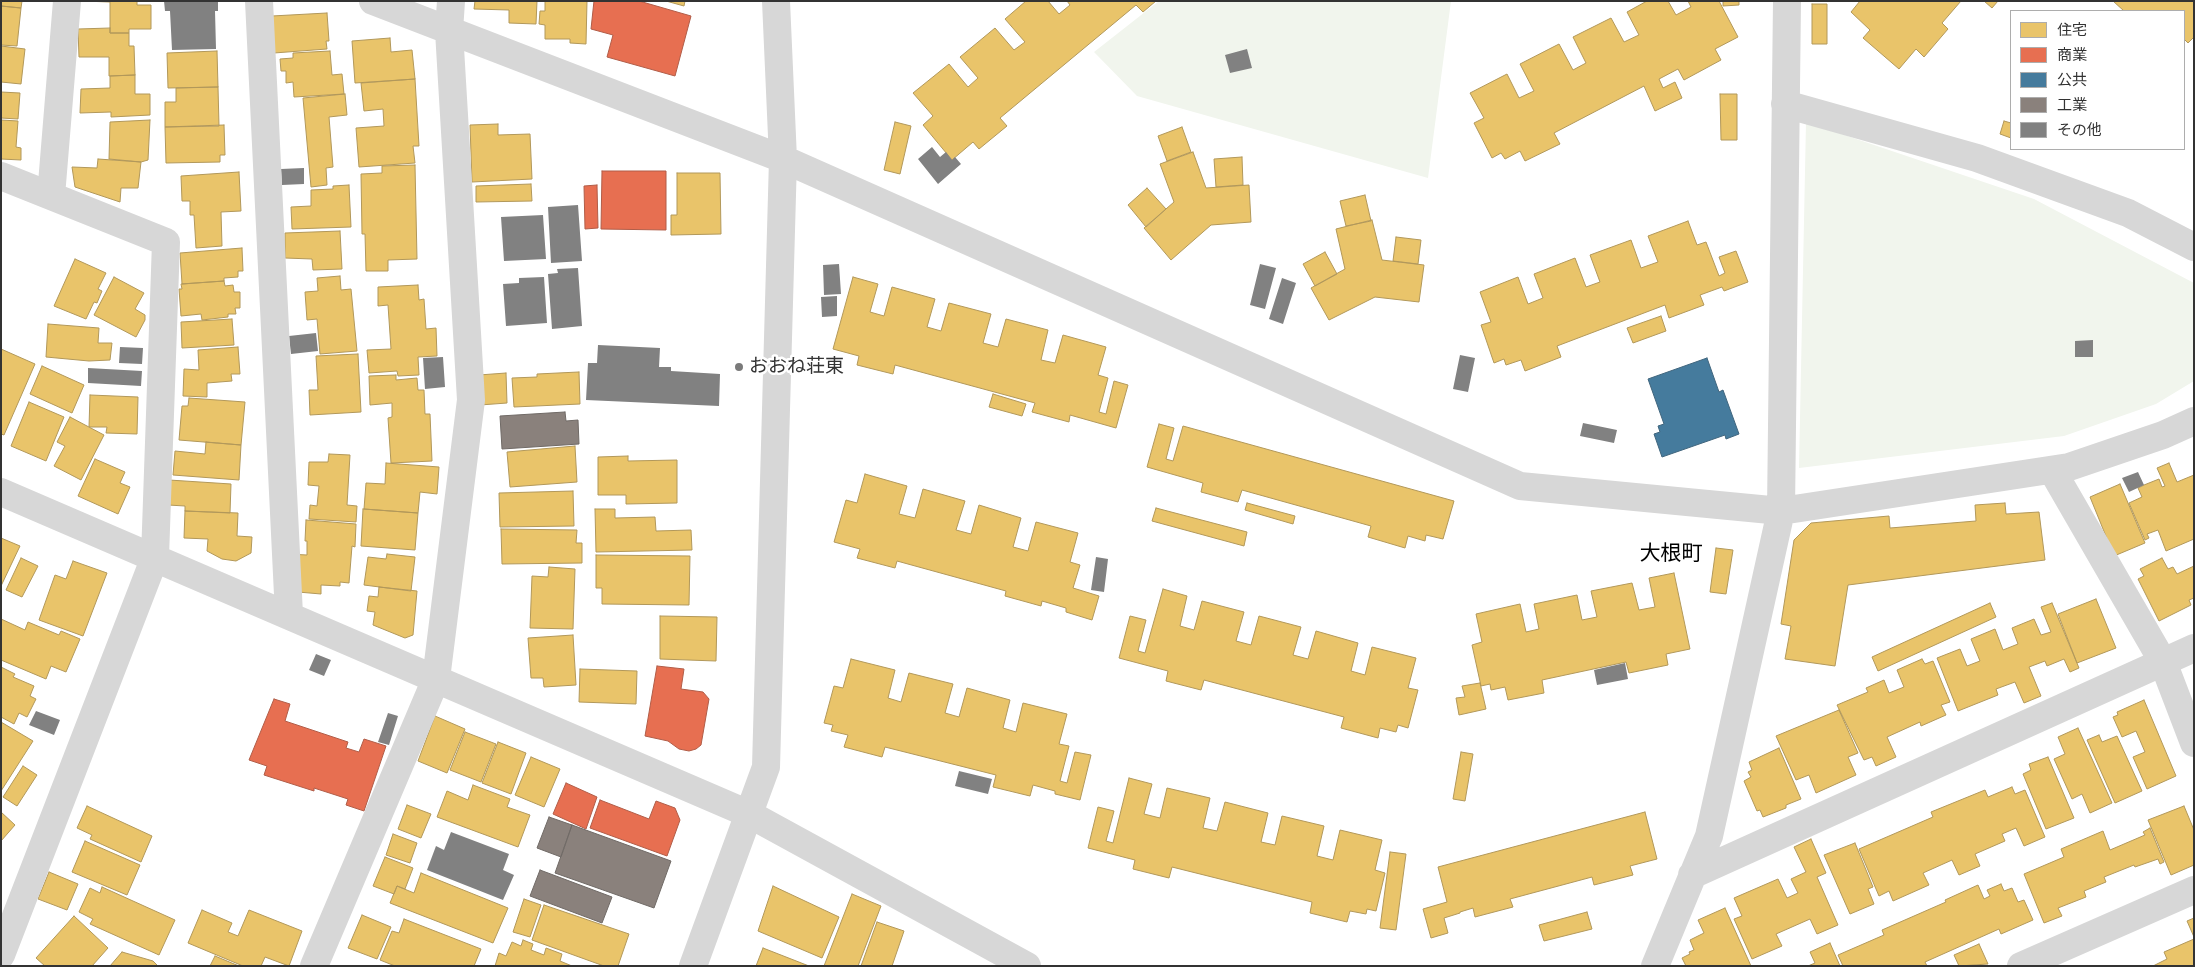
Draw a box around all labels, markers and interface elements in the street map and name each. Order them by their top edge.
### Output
legend [2010,10,2185,150]
text: 住宅 [2057,19,2087,41]
text: 商業 [2057,44,2087,66]
text: 公共 [2057,69,2087,91]
text: 工業 [2057,94,2087,116]
text: その他 [2057,119,2102,141]
place label: おおね荘東 [749,356,844,378]
marker: おおね荘東 [733,361,745,373]
district label: 大根町 [1640,542,1702,568]

